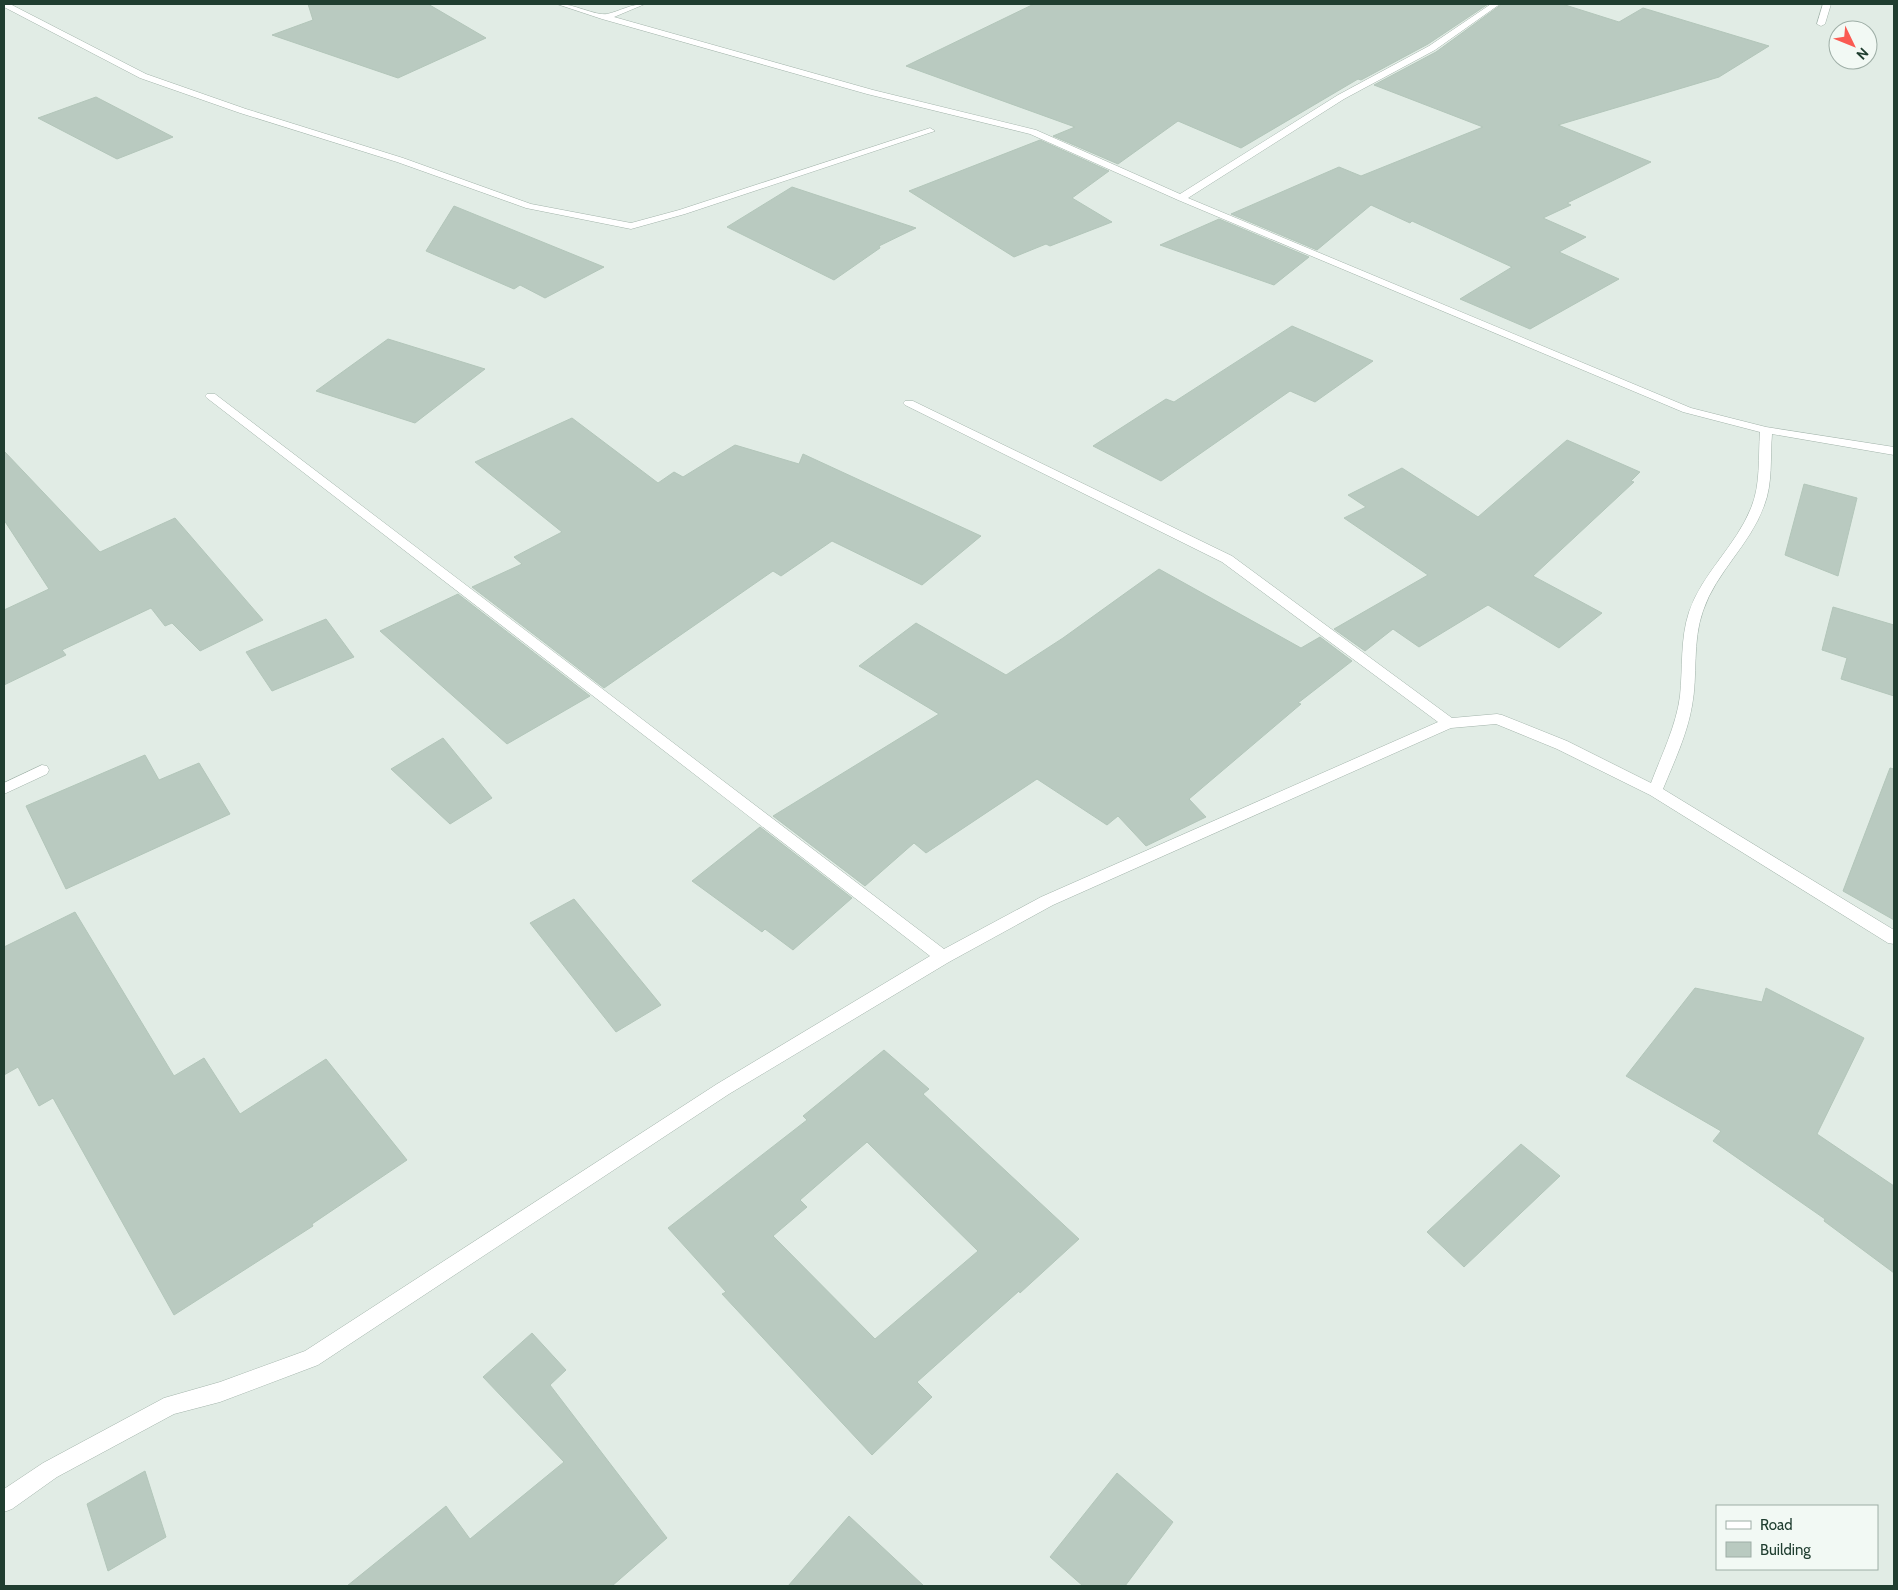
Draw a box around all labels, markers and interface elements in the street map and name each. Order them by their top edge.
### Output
north arrow [1828,20,1878,70]
text: N [1853,44,1872,64]
legend [1716,1505,1878,1570]
text: Road [1760,1516,1793,1534]
text: Building [1760,1541,1811,1559]

